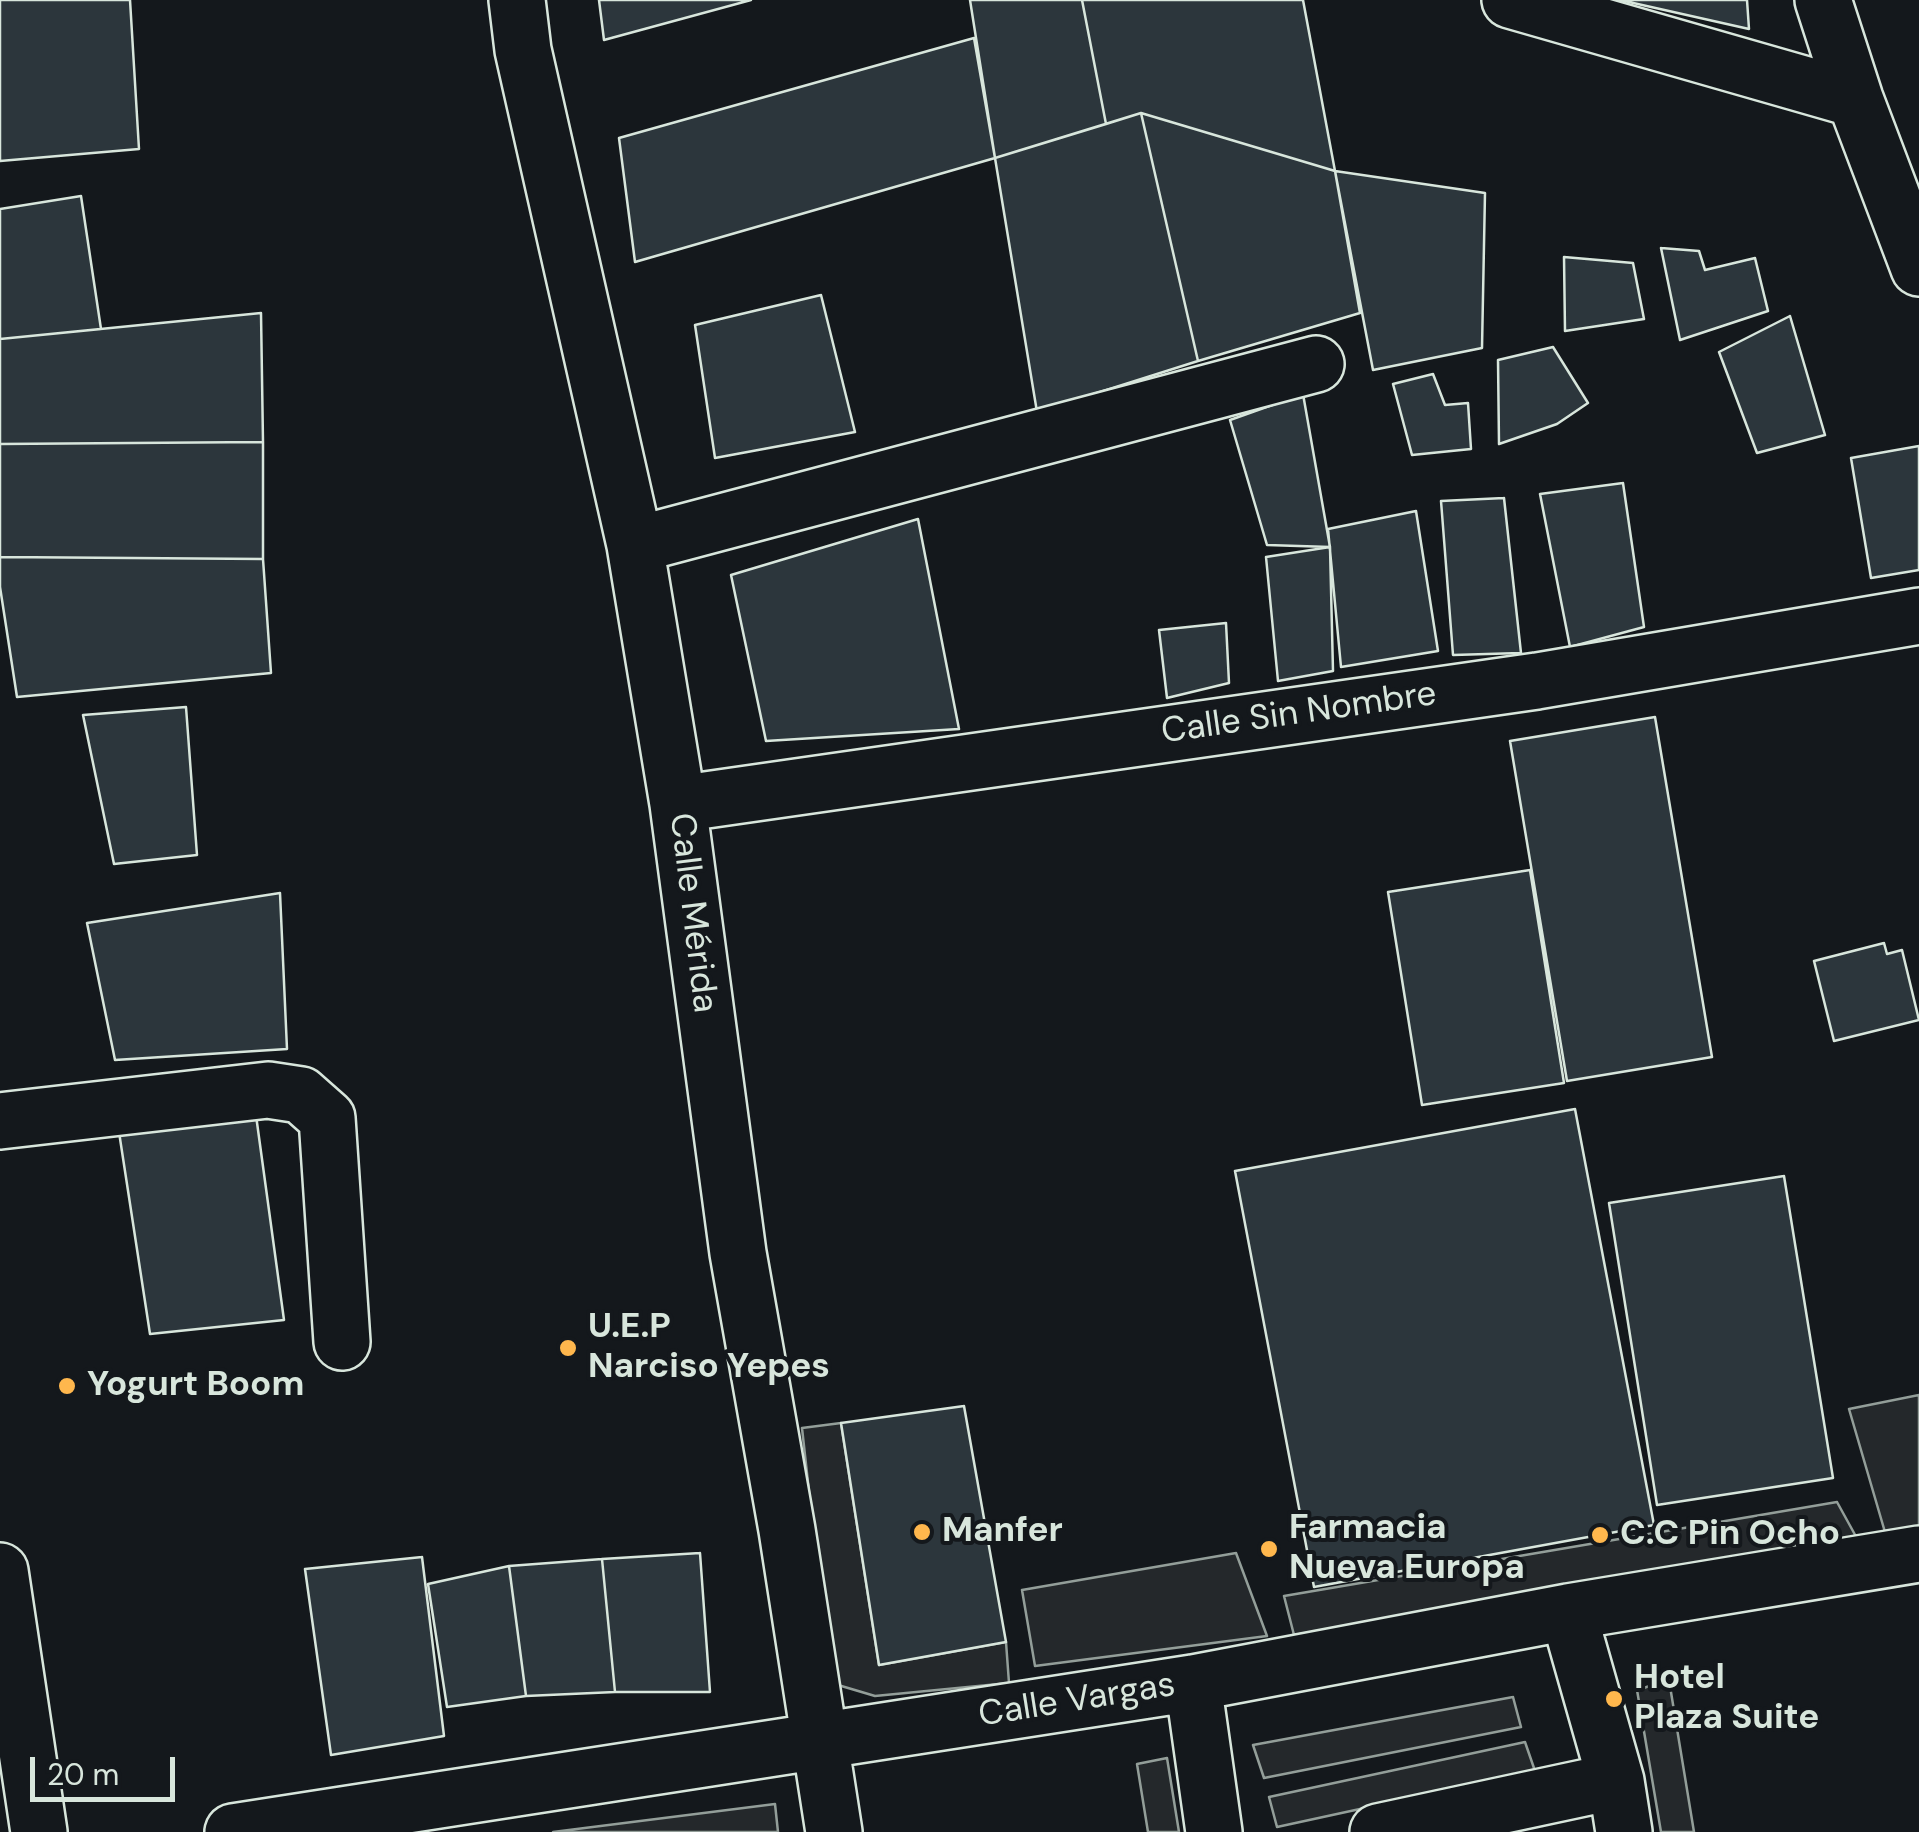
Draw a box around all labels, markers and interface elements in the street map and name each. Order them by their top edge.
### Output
street label: Calle Sin Nombre [1159,674,1439,754]
street label: Calle Mérida [659,811,725,1015]
place label: U.E.P Narciso Yepes [588,1307,830,1389]
marker: U.E.P Narciso Yepes [557,1337,579,1359]
place label: Yogurt Boom [87,1365,304,1407]
marker: Yogurt Boom [56,1375,78,1397]
place label: Farmacia Nueva Europa [1289,1508,1525,1590]
place label: Manfer [942,1511,1063,1553]
place label: C.C Pin Ocho [1620,1514,1840,1556]
marker: Manfer [911,1521,933,1543]
marker: C.C Pin Ocho [1589,1524,1611,1546]
marker: Farmacia Nueva Europa [1258,1538,1280,1560]
place label: Hotel Plaza Suite [1634,1658,1819,1740]
street label: Calle Vargas [976,1665,1178,1737]
marker: Hotel Plaza Suite [1603,1688,1625,1710]
scale bar [35,1737,180,1799]
text: 20 m [47,1755,119,1794]

